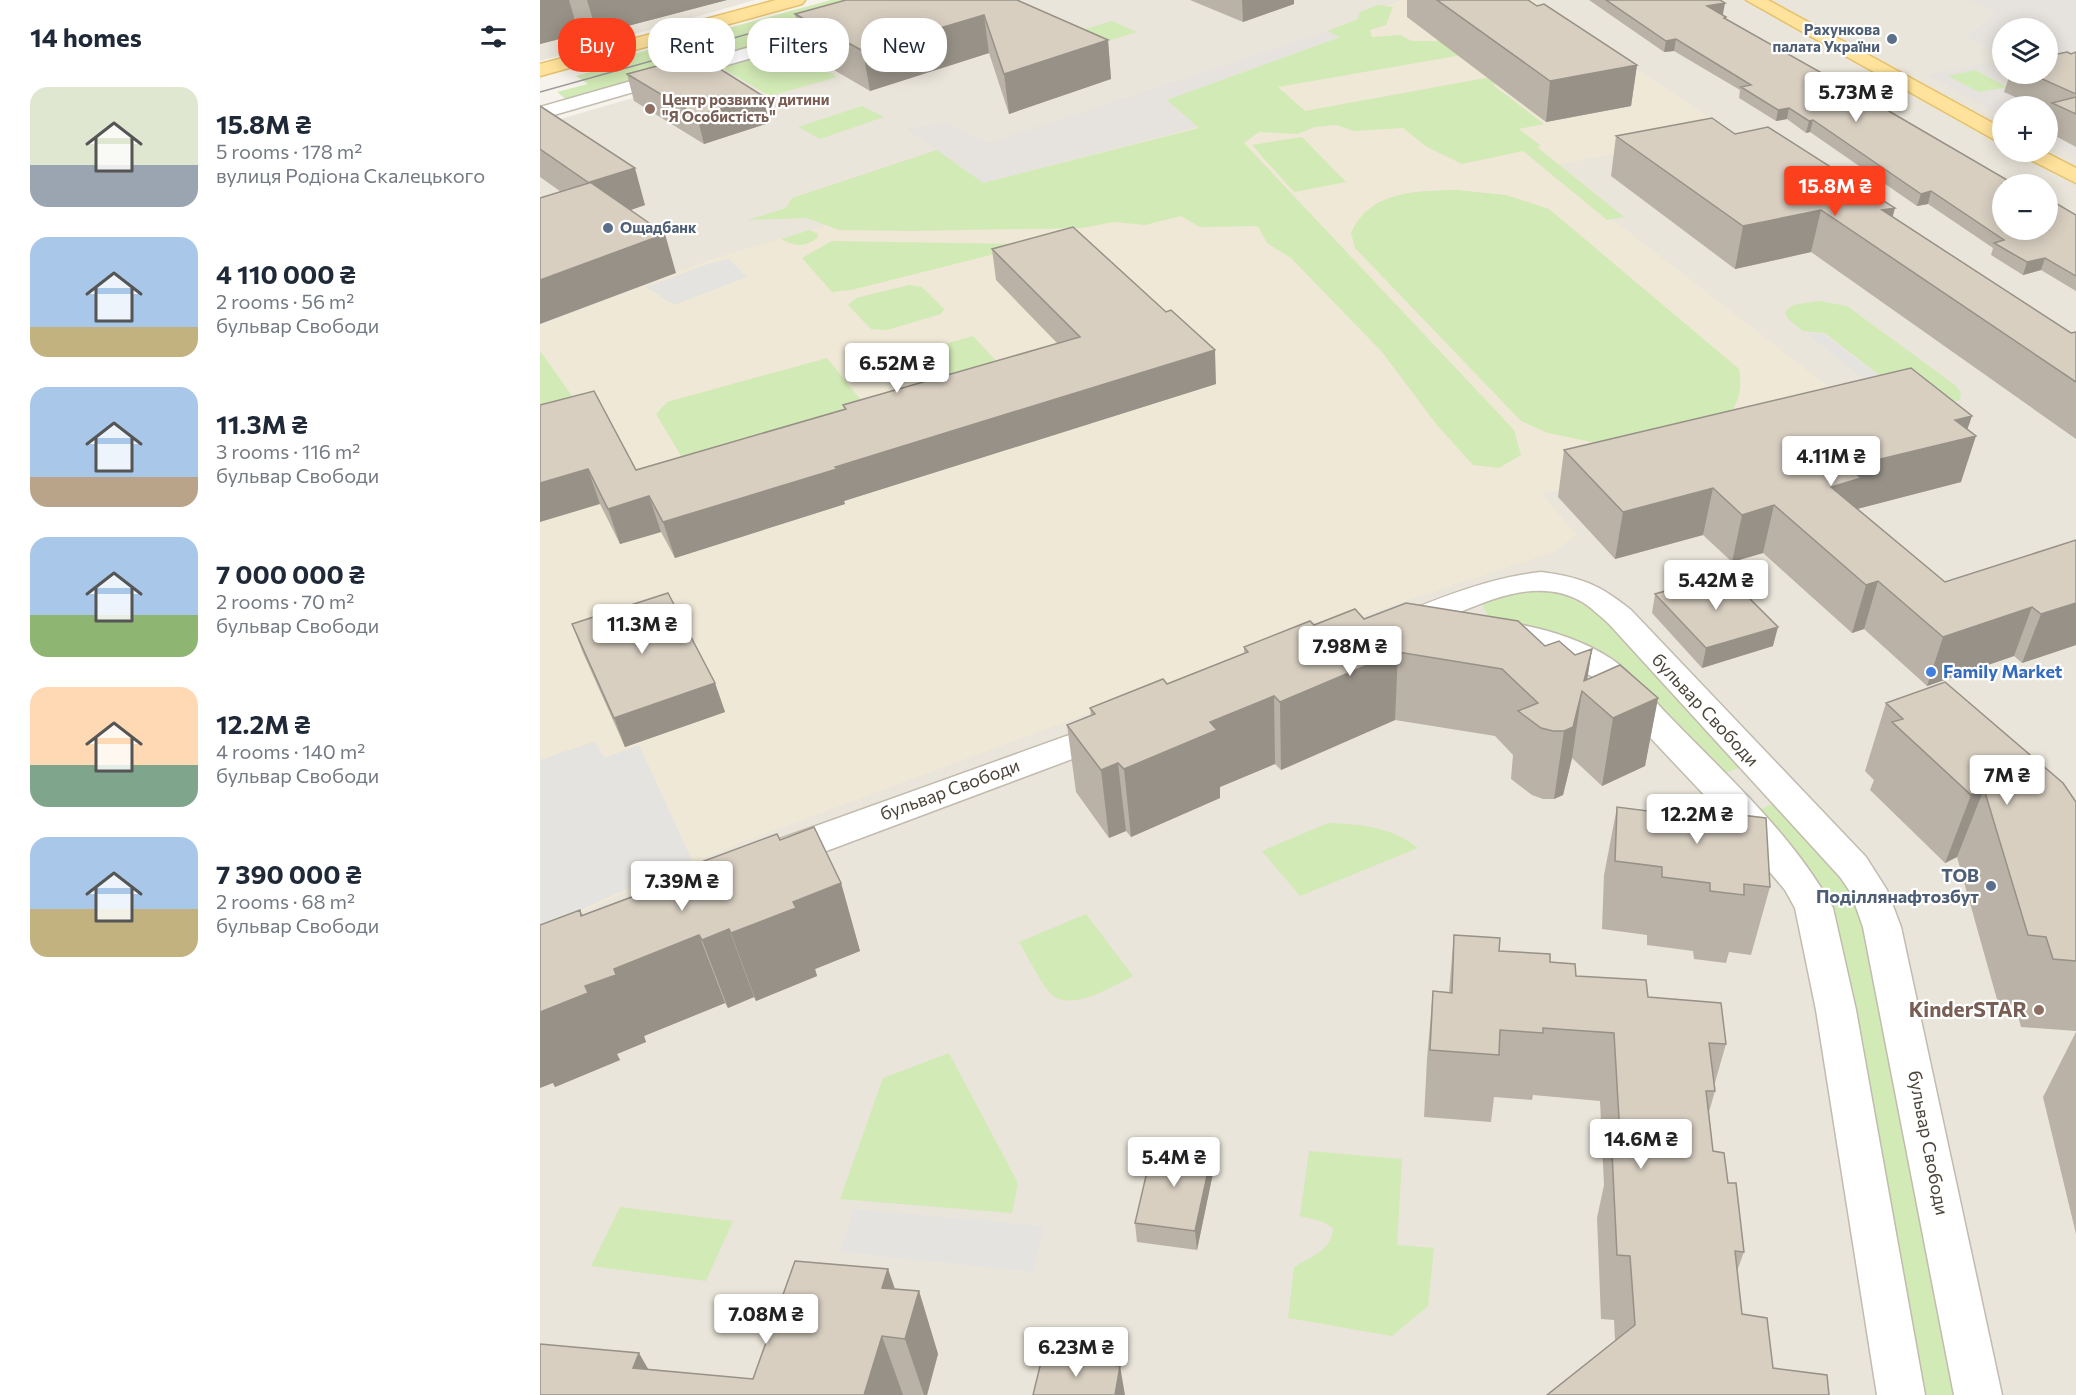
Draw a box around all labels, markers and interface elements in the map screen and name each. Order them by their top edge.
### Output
chip: Buy [558,18,636,72]
chip: Rent [648,18,735,72]
chip: Filters [747,18,849,72]
chip: New [861,18,947,72]
map controls [1992,18,2058,240]
button: layers [1992,18,2058,84]
icon: filters [477,20,510,53]
place label: Рахункова палата України [1773,20,1880,55]
text: 14 homes [30,21,142,52]
marker: Рахункова палата України [1885,32,1899,46]
pin: 5.73M ₴ [1801,72,1911,123]
text: 5.73M ₴ [1819,79,1893,103]
place label: Центр розвитку дитини "Я Особистість" [662,90,830,125]
button: + [1992,96,2058,162]
marker: Центр розвитку дитини "Я Особистість" [643,102,657,116]
text: 15.8M ₴ [216,108,312,139]
icon: home [78,111,150,183]
text: 5 rooms · 178 m² [216,139,362,163]
text: вулиця Родіона Скалецького [216,163,485,187]
pin: 15.8M ₴ [1780,166,1890,217]
text: 15.8M ₴ [1798,173,1872,197]
button: − [1992,174,2058,240]
place label: Ощадбанк [620,218,697,236]
marker: Ощадбанк [601,221,615,235]
text: 4 110 000 ₴ [216,258,356,289]
icon: home [78,261,150,333]
text: 2 rooms · 56 m² [216,289,354,313]
text: бульвар Свободи [216,313,379,337]
pin: 6.52M ₴ [842,343,952,394]
text: 6.52M ₴ [859,350,935,374]
text: 11.3M ₴ [216,408,308,439]
icon: home [78,411,150,483]
pin: 4.11M ₴ [1776,436,1886,487]
text: 3 rooms · 116 m² [216,439,360,463]
text: 4.11M ₴ [1796,443,1866,467]
text: бульвар Свободи [216,463,379,487]
text: 7 000 000 ₴ [216,558,365,589]
pin: 5.42M ₴ [1661,560,1771,611]
icon: home [78,561,150,633]
text: 5.42M ₴ [1678,567,1754,591]
text: 2 rooms · 70 m² [216,589,354,613]
pin: 11.3M ₴ [587,604,697,655]
text: 11.3M ₴ [607,611,677,635]
text: бульвар Свободи [216,613,379,637]
pin: 7.98M ₴ [1295,626,1405,677]
text: 7.98M ₴ [1313,633,1387,657]
street label: бульвар Свободи [1648,648,1764,771]
place label: Family Market [1943,660,2063,682]
marker: Family Market [1924,665,1938,679]
text: 12.2M ₴ [216,708,311,739]
icon: home [78,711,150,783]
text: 4 rooms · 140 m² [216,739,365,763]
street label: бульвар Свободи [877,754,1022,825]
pin: 7M ₴ [1971,755,2043,806]
text: 7M ₴ [1984,762,2030,786]
text: бульвар Свободи [216,763,379,787]
pin: 12.2M ₴ [1642,794,1752,845]
text: 12.2M ₴ [1661,801,1733,825]
text: 7 390 000 ₴ [216,858,362,889]
icon: home [78,861,150,933]
pin: 7.39M ₴ [627,861,737,912]
place label: ТОВ Поділлянафтозбут [1816,864,1979,907]
text: 7.39M ₴ [645,868,719,892]
marker: ТОВ Поділлянафтозбут [1984,879,1998,893]
text: 2 rooms · 68 m² [216,889,355,913]
text: бульвар Свободи [216,913,379,937]
place label: KinderSTAR [1909,996,2027,1021]
marker: KinderSTAR [2032,1003,2046,1017]
street label: бульвар Свободи [1904,1069,1954,1217]
pin: 14.6M ₴ [1586,1119,1696,1170]
text: 14.6M ₴ [1604,1126,1678,1150]
pin: 5.4M ₴ [1125,1137,1223,1188]
text: 5.4M ₴ [1142,1144,1206,1168]
pin: 7.08M ₴ [711,1294,821,1345]
text: 7.08M ₴ [728,1301,804,1325]
pin: 6.23M ₴ [1021,1327,1131,1378]
text: 6.23M ₴ [1038,1334,1114,1358]

